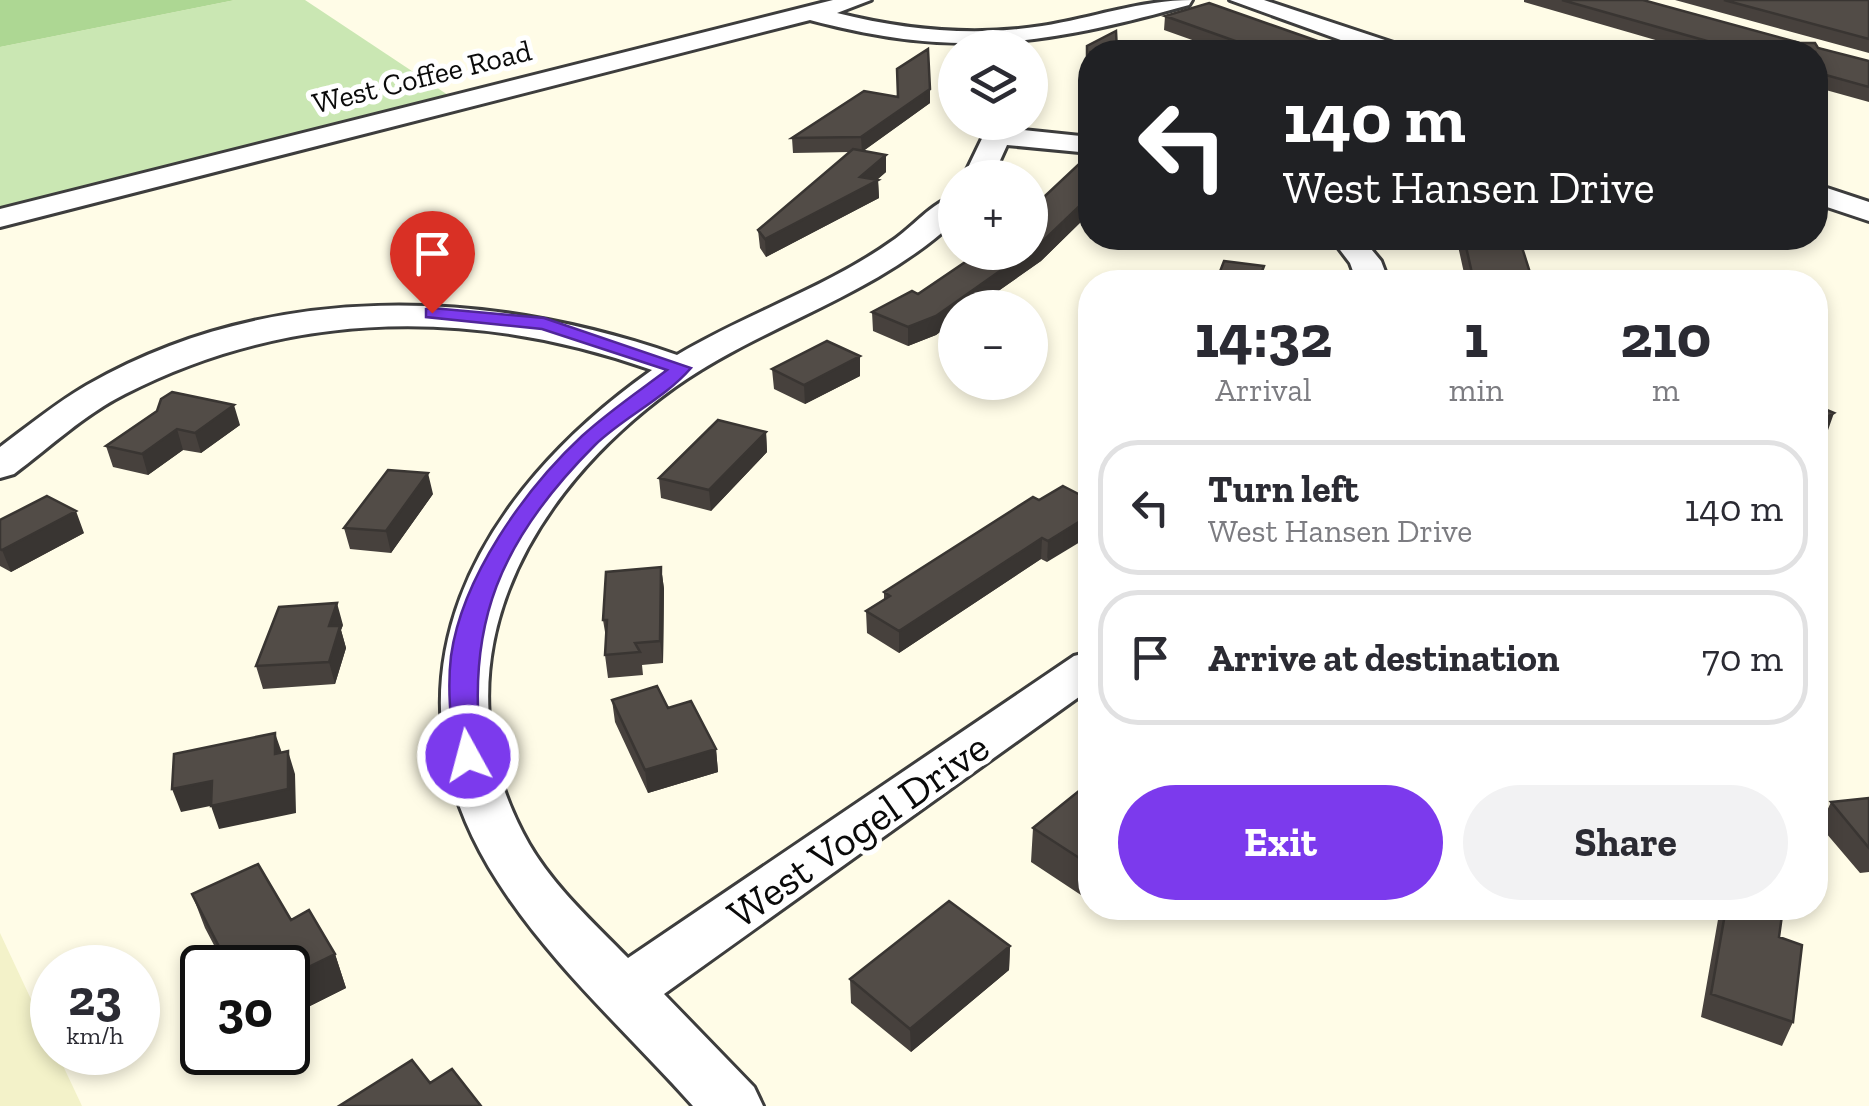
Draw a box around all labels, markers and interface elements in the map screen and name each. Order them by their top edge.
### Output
map controls [938,30,1048,400]
button: layers [938,30,1048,140]
street label: West Coffee Road [309,32,536,122]
text: 140 m [1283,76,1466,160]
icon: left [1118,80,1248,210]
button: + [938,160,1048,270]
text: West Hansen Drive [1283,161,1655,215]
pin [390,211,475,314]
icon: arrive [405,226,460,281]
button: − [938,290,1048,400]
text: 14:32 [1195,300,1332,372]
text: 1 [1464,300,1488,372]
text: 210 [1620,300,1711,372]
text: Arrival [1215,371,1312,409]
text: min [1449,371,1504,409]
text: m [1652,371,1680,409]
text: Turn left [1208,466,1359,512]
icon: left [1123,480,1178,535]
text: 140 m [1685,485,1783,531]
text: West Hansen Drive [1208,512,1472,550]
icon: arrive [1123,630,1178,685]
text: Arrive at destination [1208,635,1559,681]
text: 70 m [1702,635,1783,681]
position arrow [416,704,520,808]
street label: West Vogel Drive [717,721,999,939]
button: Exit [1118,785,1443,900]
button: Share [1463,785,1788,900]
speed limit sign: 30 [180,945,310,1075]
text: 23 [68,968,122,1028]
text: km/h [66,1020,124,1050]

